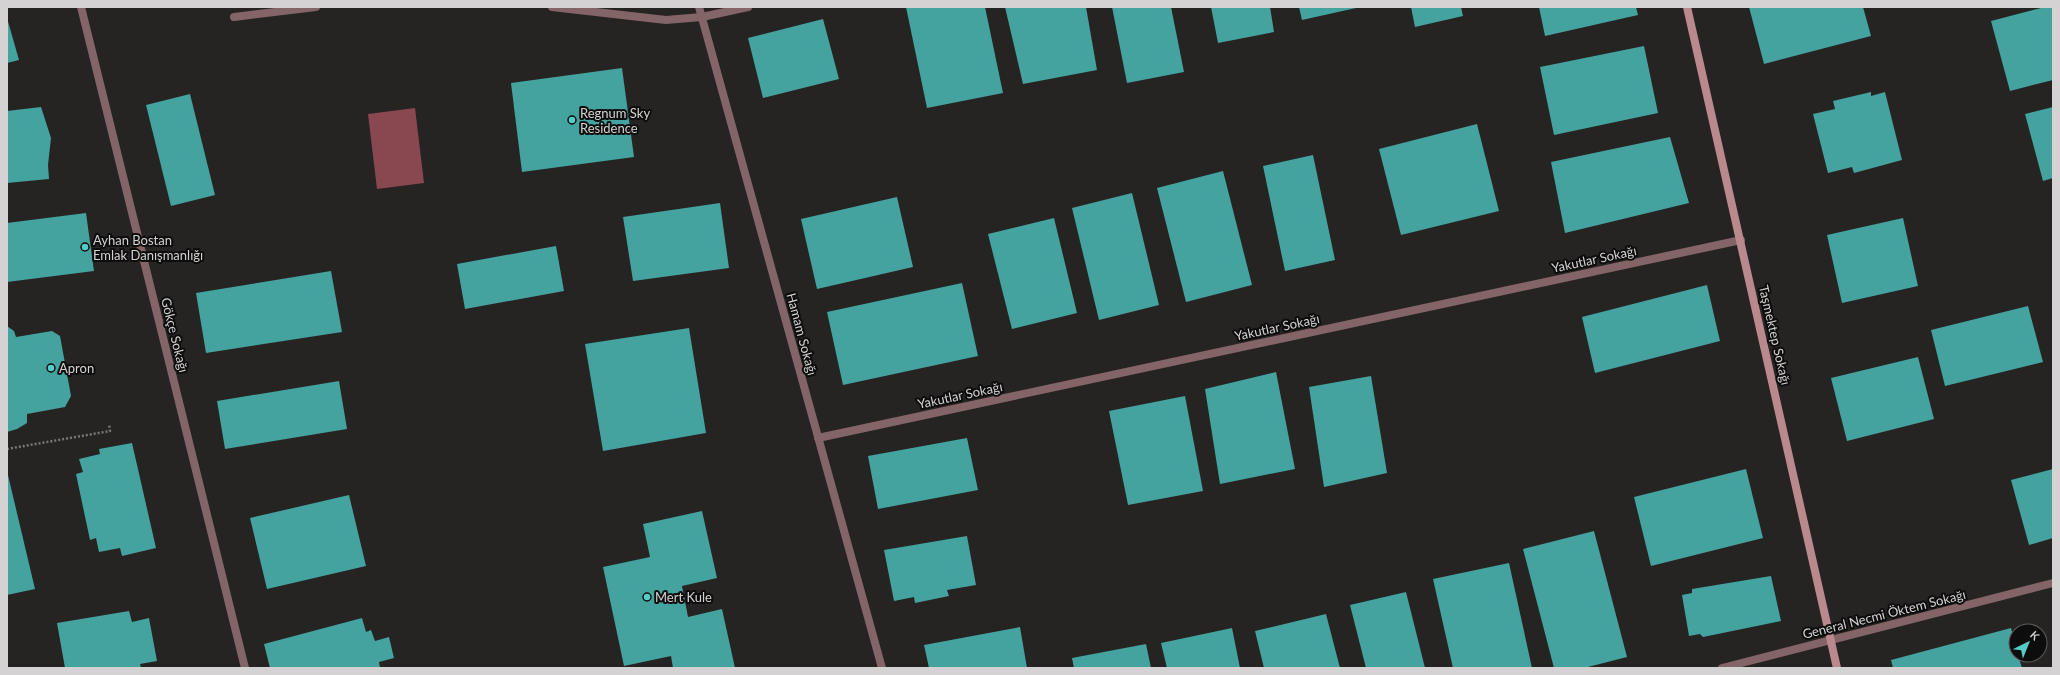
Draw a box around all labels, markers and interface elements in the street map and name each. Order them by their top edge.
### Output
place label: Regnum Sky Residence [580,105,650,136]
marker: Regnum Sky Residence [567,115,577,125]
place label: Ayhan Bostan Emlak Danışmanlığı [93,232,203,263]
marker: Ayhan Bostan Emlak Danışmanlığı [80,242,90,252]
street label: Yakutlar Sokağı [1550,242,1638,276]
street label: Taşmektep Sokağı [1756,284,1794,386]
street label: Hamam Sokağı [783,291,821,377]
street label: Gökçe Sokağı [158,296,192,374]
street label: Yakutlar Sokağı [1233,310,1321,344]
place label: Apron [59,360,94,376]
marker: Apron [46,363,56,373]
street label: Yakutlar Sokağı [916,378,1004,412]
street label: General Necmi Öktem Sokağı [1801,586,1967,642]
place label: Mert Kule [655,589,712,605]
marker: Mert Kule [642,592,652,602]
north arrow [2008,623,2048,663]
text: K [2028,628,2043,643]

